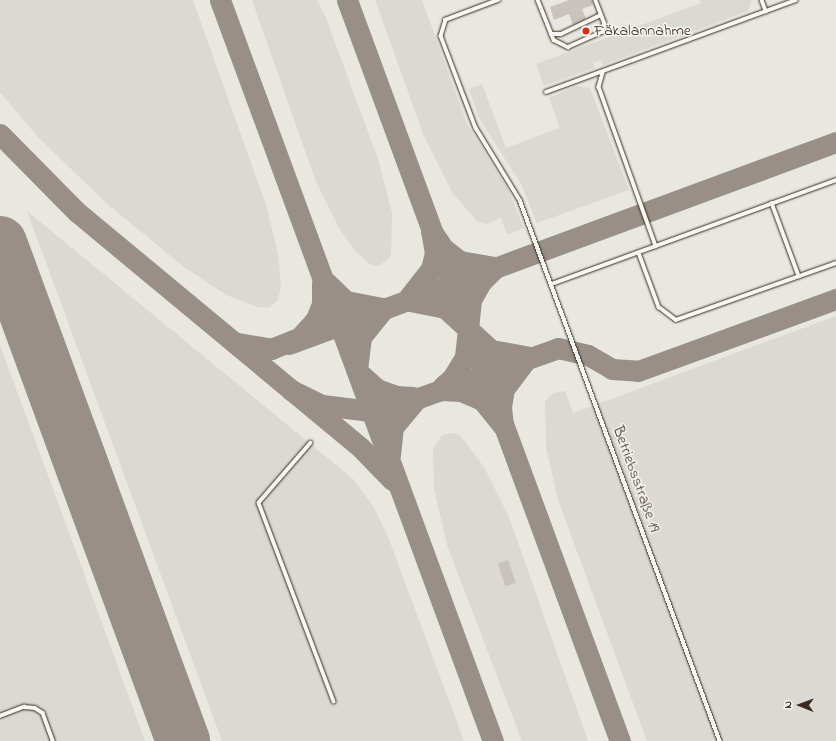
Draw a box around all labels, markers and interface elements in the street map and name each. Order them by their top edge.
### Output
place label: Fäkalannahme [594,21,691,41]
marker: Fäkalannahme [581,26,591,36]
street label: Betriebsstraße 19 [608,423,664,535]
north arrow [780,685,820,725]
text: N [780,701,796,709]

